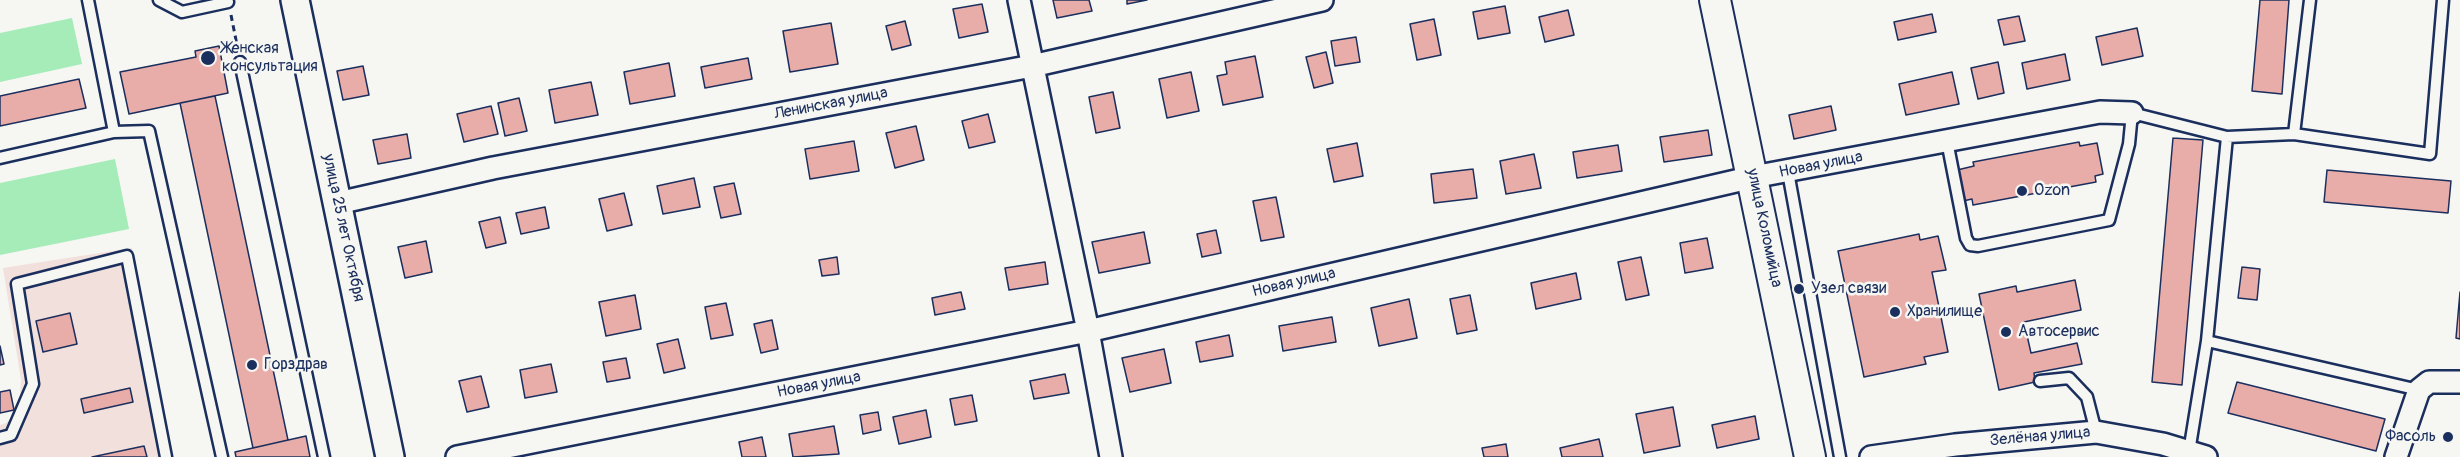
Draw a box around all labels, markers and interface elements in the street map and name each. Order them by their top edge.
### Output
place label: Женская консультация [222,39,318,77]
marker: Женская консультация [199,49,217,67]
street label: Ленинская улица [773,84,889,124]
street label: Новая улица [1778,147,1864,183]
street label: улица 25 лет Октября [318,152,368,304]
street label: улица Коломийца [1742,167,1786,289]
place label: Ozon [2034,181,2070,201]
marker: Ozon [2015,184,2029,198]
street label: Новая улица [1250,264,1338,302]
place label: Узел связи [1811,279,1886,299]
marker: Узел связи [1792,282,1806,296]
place label: Хранилище [1907,302,1982,322]
marker: Хранилище [1888,305,1902,319]
place label: Автосервис [2018,322,2100,342]
marker: Автосервис [1999,325,2013,339]
place label: Горздрав [264,355,328,375]
marker: Горздрав [245,358,259,372]
street label: Новая улица [776,367,862,403]
street label: Зелёная улица [1989,423,2091,451]
place label: Фасоль [2385,427,2436,447]
marker: Фасоль [2441,430,2455,444]

